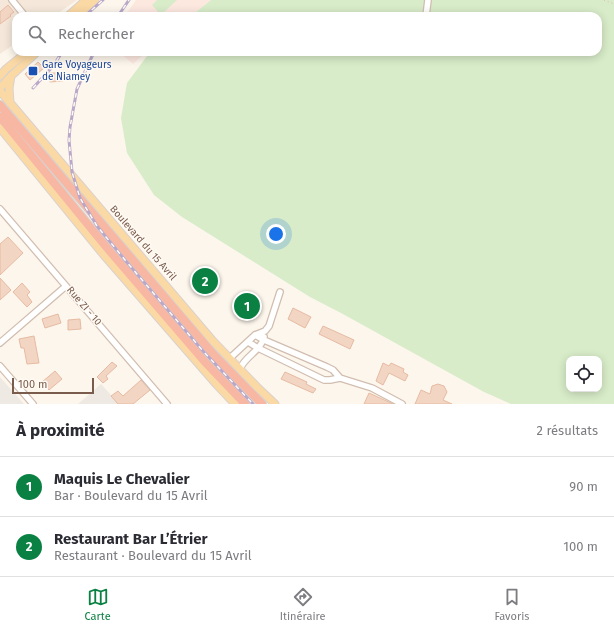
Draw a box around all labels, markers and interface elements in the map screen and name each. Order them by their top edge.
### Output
search box [12,12,602,56]
icon: search [26,23,48,45]
text: Rechercher [58,25,134,43]
place label: Gare Voyageurs de Niamey [42,59,112,83]
marker: Gare Voyageurs de Niamey [27,65,39,77]
street label: Boulevard du 15 Avril [107,203,179,283]
your location [266,224,286,244]
pin: 2 [192,266,218,296]
street label: Rue ZI - 10 [64,284,104,328]
pin: 1 [234,291,260,321]
map controls [566,356,602,392]
button: locate [566,356,602,392]
scale bar [12,376,94,395]
text: 100 m [18,378,47,391]
text: À proximité [16,420,105,441]
text: 2 résultats [537,423,598,438]
text: Maquis Le Chevalier [54,470,189,488]
text: 1 [26,479,32,494]
text: 90 m [569,479,598,494]
text: Bar · Boulevard du 15 Avril [54,488,208,503]
text: Restaurant Bar L’Étrier [54,530,208,548]
text: 2 [26,539,32,554]
text: 100 m [563,539,598,554]
text: Restaurant · Boulevard du 15 Avril [54,548,252,563]
tab: Carte [85,586,111,623]
tab: Itinéraire [280,586,325,623]
tab: Favoris [495,586,529,623]

